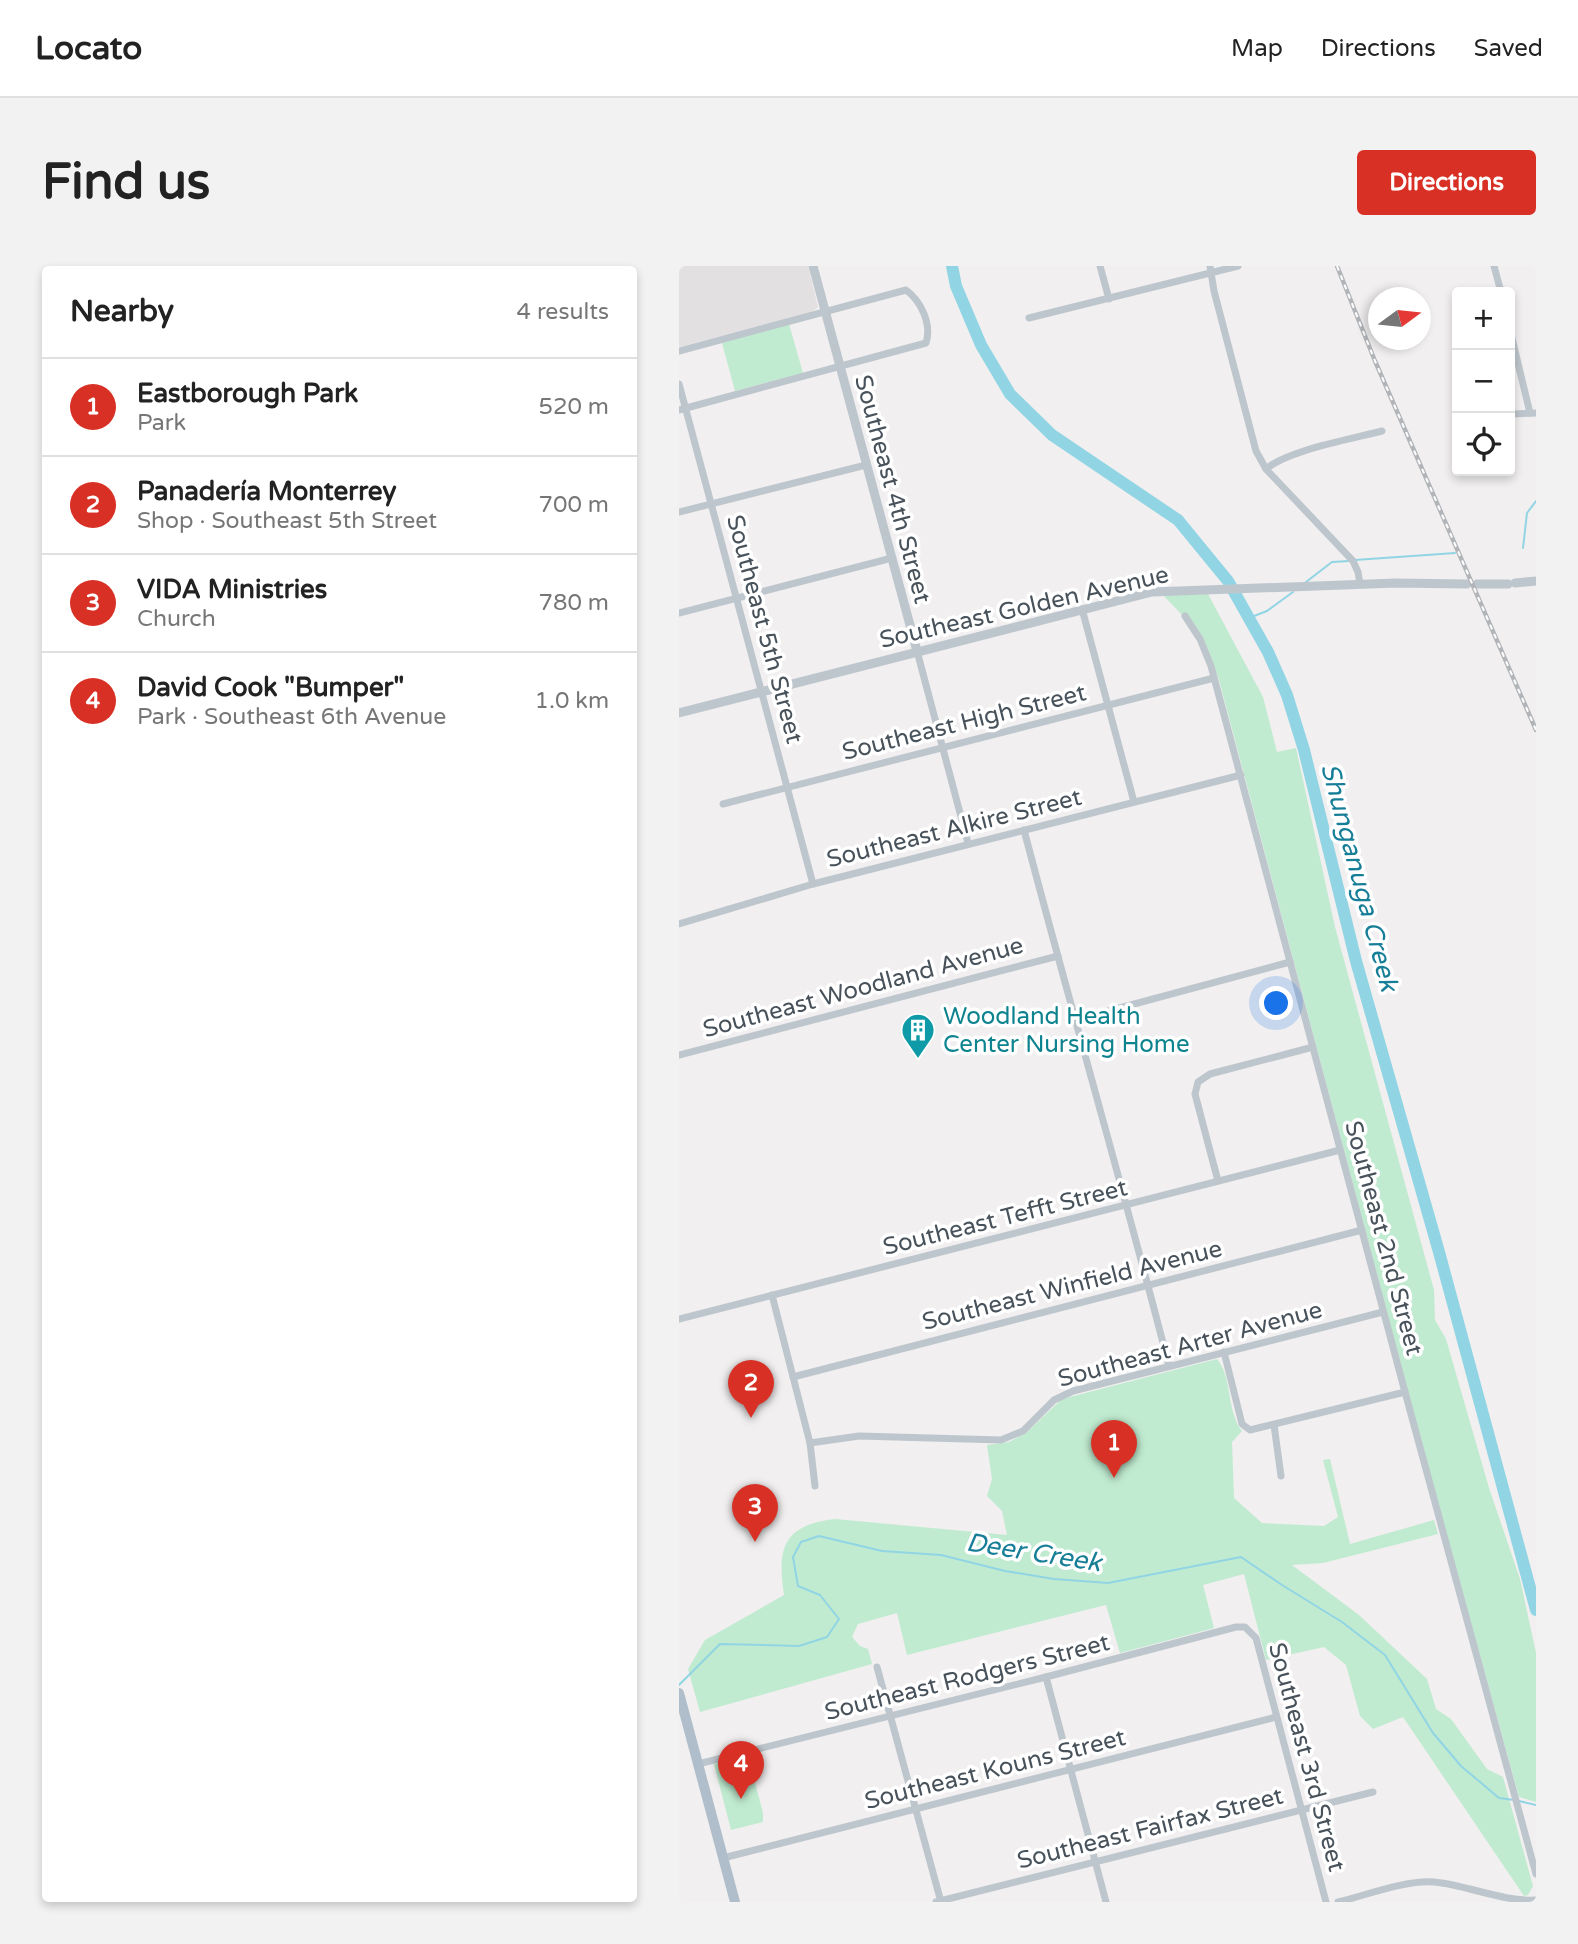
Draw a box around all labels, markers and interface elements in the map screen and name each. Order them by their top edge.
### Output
text: Locato [35,29,142,68]
text: Map [1231,34,1283,63]
text: Directions [1321,34,1436,63]
text: Saved [1474,34,1543,63]
button: Directions [1357,150,1536,215]
text: Find us [42,153,210,212]
north arrow [1368,287,1431,350]
map controls [1452,287,1515,476]
button: + [1452,287,1515,350]
text: Nearby [70,293,174,330]
text: 4 results [516,298,609,326]
button: − [1452,350,1515,413]
street label: Southeast 4th Street [848,372,937,607]
text: Eastborough Park [137,378,358,409]
text: 1 [86,393,100,421]
text: 520 m [539,393,609,421]
text: Park [137,409,186,437]
button: locate [1452,413,1515,476]
text: Panadería Monterrey [137,476,396,507]
text: 2 [86,491,100,519]
text: 700 m [539,491,609,519]
text: Shop · Southeast 5th Street [137,507,437,535]
street label: Southeast 5th Street [720,512,809,747]
street label: Southeast Golden Avenue [877,560,1172,655]
text: VIDA Ministries [137,574,327,605]
text: 3 [86,589,100,617]
text: 780 m [539,589,609,617]
text: Church [137,605,216,633]
text: David Cook "Bumper" [137,672,404,703]
street label: Southeast High Street [839,678,1089,767]
text: 4 [86,687,100,715]
text: 1.0 km [535,687,609,715]
text: Park · Southeast 6th Avenue [137,703,446,731]
water label: Shunganuga Creek [1314,760,1405,996]
street label: Southeast Alkire Street [824,783,1085,874]
street label: Southeast Woodland Avenue [700,931,1027,1044]
your location [1259,986,1293,1020]
place label: Woodland Health Center Nursing Home [943,1002,1189,1059]
building icon: Woodland Health Center Nursing Home [899,1011,937,1060]
street label: Southeast 2nd Street [1338,1118,1429,1358]
street label: Southeast Tefft Street [880,1173,1130,1262]
street label: Southeast Winfield Avenue [919,1234,1225,1337]
street label: Southeast Arter Avenue [1055,1295,1326,1394]
pin: 2 [728,1360,774,1418]
pin: 1 [1091,1420,1137,1478]
pin: 3 [732,1484,778,1542]
water label: Deer Creek [964,1527,1105,1579]
street label: Southeast Rodgers Street [822,1628,1113,1727]
street label: Southeast 3rd Street [1262,1640,1351,1875]
street label: Southeast Kouns Street [862,1723,1129,1816]
pin: 4 [718,1741,764,1799]
street label: Southeast Fairfax Street [1014,1781,1286,1876]

